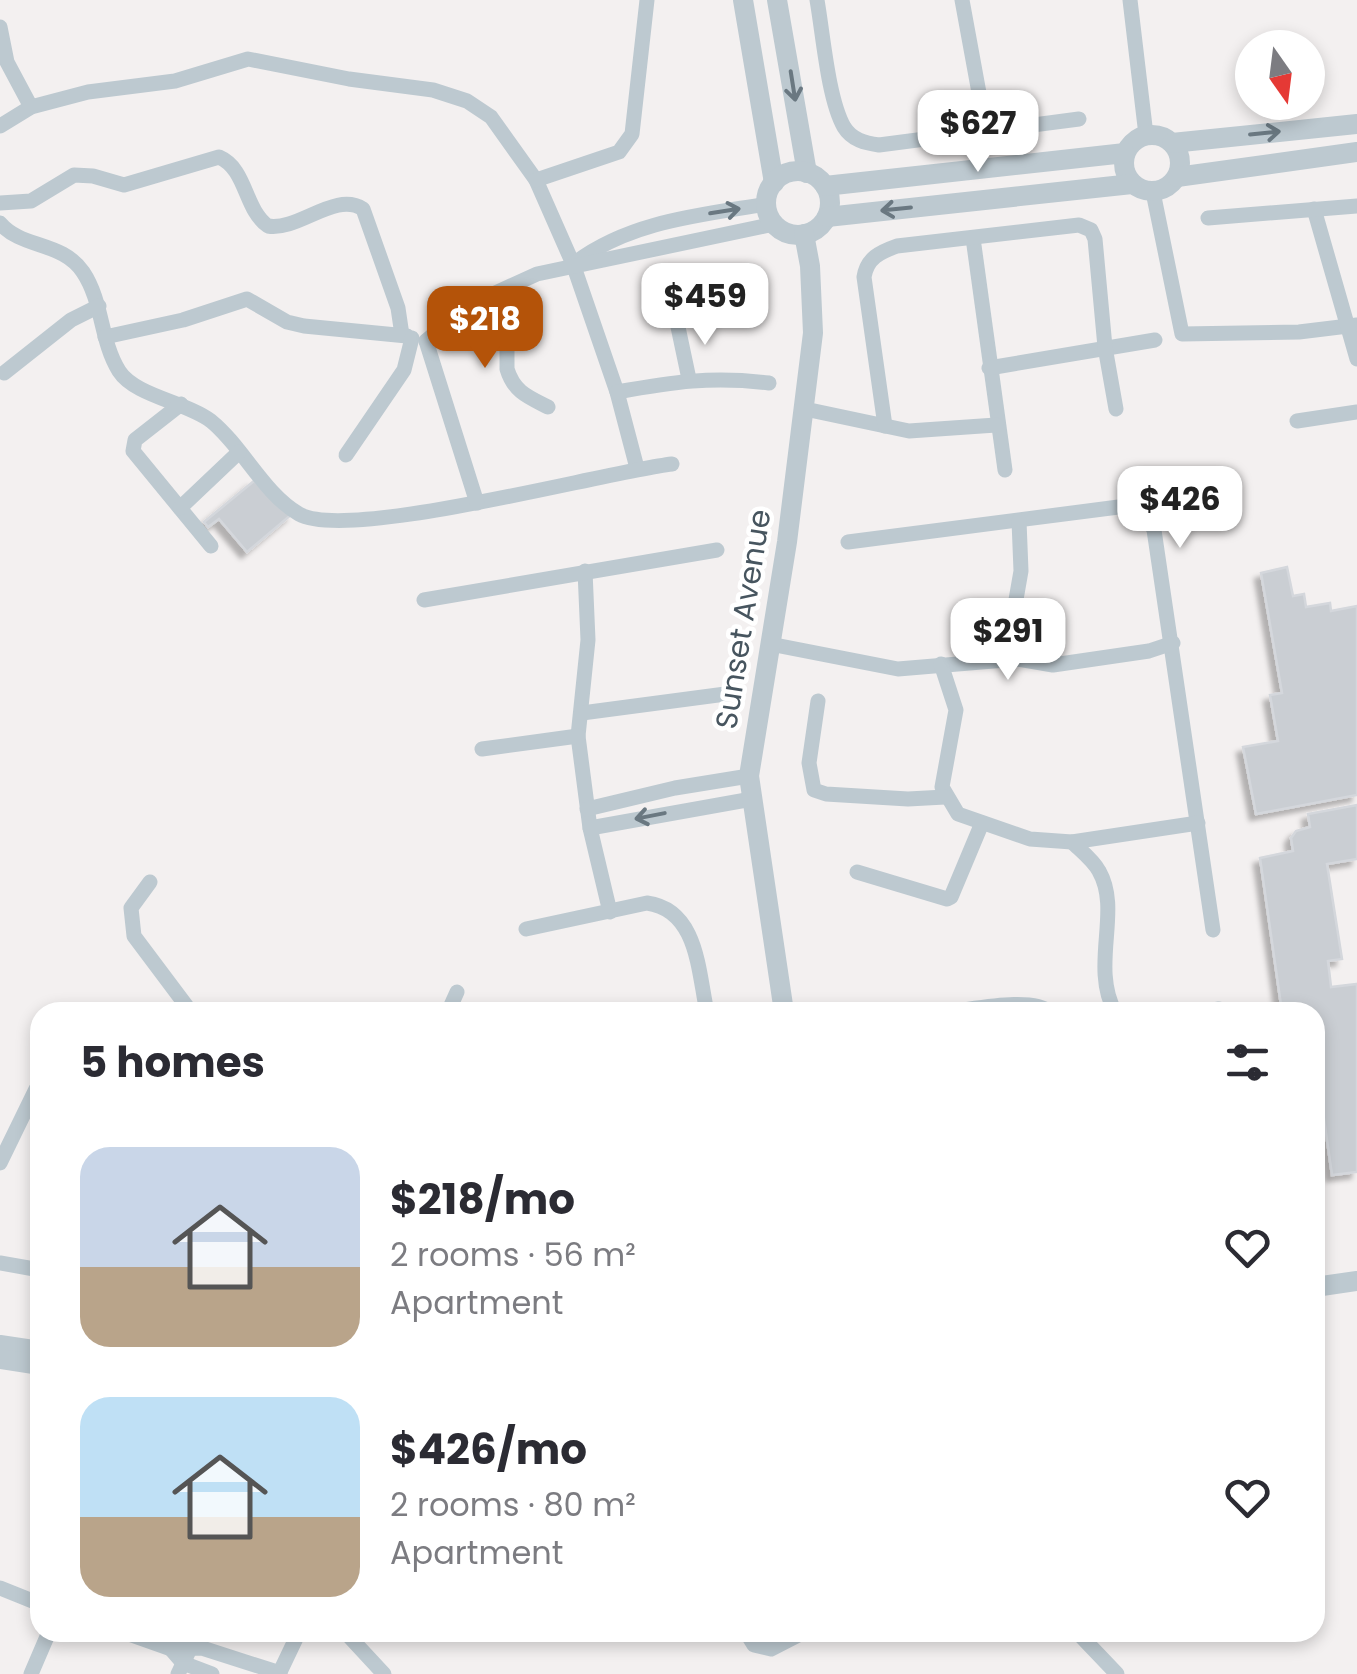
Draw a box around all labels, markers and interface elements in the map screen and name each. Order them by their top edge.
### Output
north arrow [1235,30,1325,120]
map controls [1235,30,1325,120]
one-way arrow [785,69,803,102]
pin: $627 [919,90,1037,175]
text: $627 [940,100,1016,145]
one-way arrow [1248,123,1280,142]
one-way arrow [881,200,913,219]
one-way arrow [708,201,741,220]
pin: $459 [646,263,764,348]
text: $459 [663,273,747,318]
pin: $218 [426,286,544,371]
text: $218 [449,296,521,341]
pin: $426 [1121,466,1239,551]
text: $426 [1139,476,1221,521]
street label: Sunset Avenue [704,506,782,732]
pin: $291 [949,598,1067,683]
text: $291 [972,608,1044,653]
one-way arrow [635,807,667,826]
text: 5 homes [80,1033,265,1092]
icon: filters [1220,1035,1275,1090]
text: $218/mo [390,1170,575,1229]
icon: home [160,1187,280,1307]
icon: heart [1220,1220,1275,1275]
text: 2 rooms · 56 m² [390,1232,636,1277]
text: Apartment [390,1280,563,1325]
text: $426/mo [390,1420,587,1479]
icon: home [160,1437,280,1557]
icon: heart [1220,1470,1275,1525]
text: 2 rooms · 80 m² [390,1482,636,1527]
text: Apartment [390,1530,563,1575]

